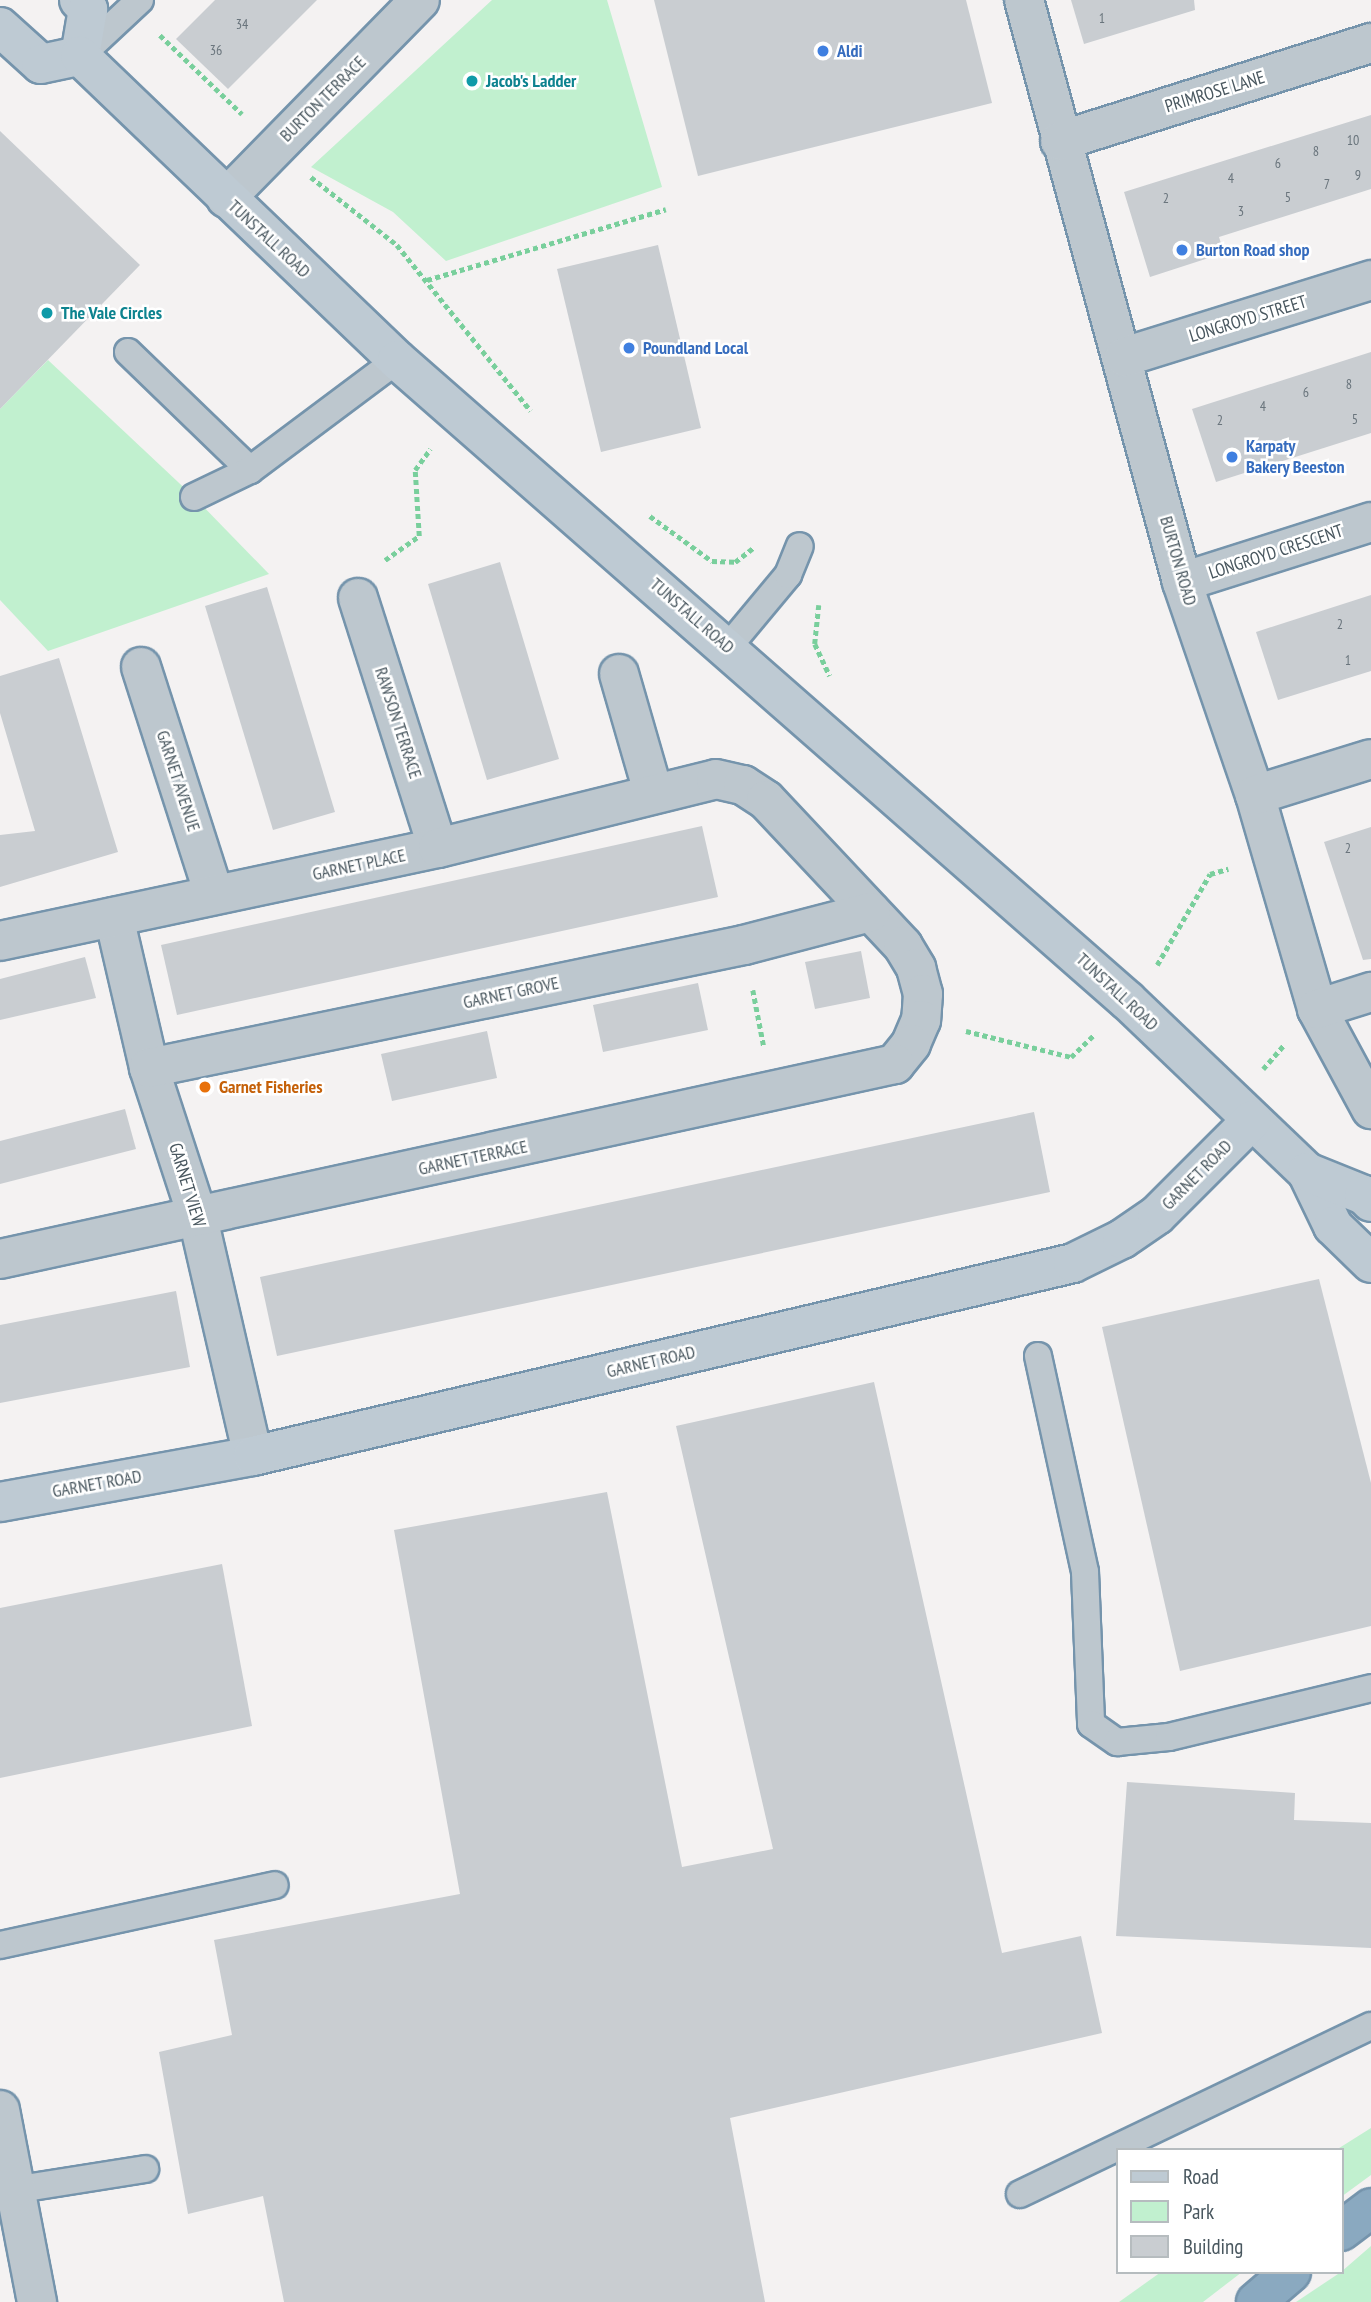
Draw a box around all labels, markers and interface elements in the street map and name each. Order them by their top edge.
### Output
house number: 1 [1099,10,1105,26]
house number: 34 [236,16,248,32]
place label: Aldi [837,40,862,62]
house number: 36 [210,42,222,58]
marker: Aldi [815,43,831,59]
street label: BURTON TERRACE [275,51,371,147]
street label: PRIMROSE LANE [1163,67,1267,117]
place label: Jacob's Ladder [486,70,576,92]
marker: Jacob's Ladder [464,73,480,89]
house number: 10 [1347,132,1359,148]
house number: 8 [1313,143,1319,159]
house number: 6 [1275,155,1281,171]
house number: 9 [1355,167,1361,183]
house number: 4 [1228,170,1234,186]
house number: 7 [1324,176,1330,192]
house number: 5 [1285,189,1291,205]
house number: 2 [1163,190,1169,206]
street label: TUNSTALL ROAD [223,195,315,283]
house number: 3 [1238,203,1244,219]
place label: Burton Road shop [1196,239,1310,261]
marker: Burton Road shop [1174,242,1190,258]
street label: LONGROYD STREET [1187,291,1309,347]
place label: The Vale Circles [61,302,163,324]
marker: The Vale Circles [39,305,55,321]
place label: Poundland Local [643,337,748,359]
marker: Poundland Local [621,340,637,356]
house number: 8 [1346,376,1352,392]
house number: 6 [1303,384,1309,400]
house number: 4 [1260,398,1266,414]
house number: 5 [1352,411,1358,427]
house number: 2 [1217,412,1223,428]
place label: Karpaty Bakery Beeston [1246,436,1345,478]
marker: Karpaty Bakery Beeston [1224,449,1240,465]
street label: BURTON ROAD [1155,514,1201,608]
street label: LONGROYD CRESCENT [1206,520,1346,584]
street label: TUNSTALL ROAD [645,573,739,659]
house number: 2 [1337,616,1343,632]
house number: 1 [1345,652,1351,668]
street label: RAWSON TERRACE [370,664,426,782]
street label: GARNET AVENUE [151,727,205,835]
house number: 2 [1345,840,1351,856]
street label: GARNET PLACE [310,845,408,885]
street label: TUNSTALL ROAD [1071,948,1163,1036]
street label: GARNET GROVE [461,972,561,1014]
place label: Garnet Fisheries [219,1076,322,1098]
marker: Garnet Fisheries [197,1079,213,1095]
street label: GARNET ROAD [1157,1135,1237,1215]
street label: GARNET TERRACE [416,1136,530,1180]
street label: GARNET VIEW [164,1140,210,1230]
street label: GARNET ROAD [604,1341,698,1383]
street label: GARNET ROAD [50,1465,144,1503]
legend [1116,2148,1343,2274]
text: Road [1183,2163,1219,2190]
text: Park [1183,2198,1214,2225]
text: Building [1183,2233,1243,2260]

